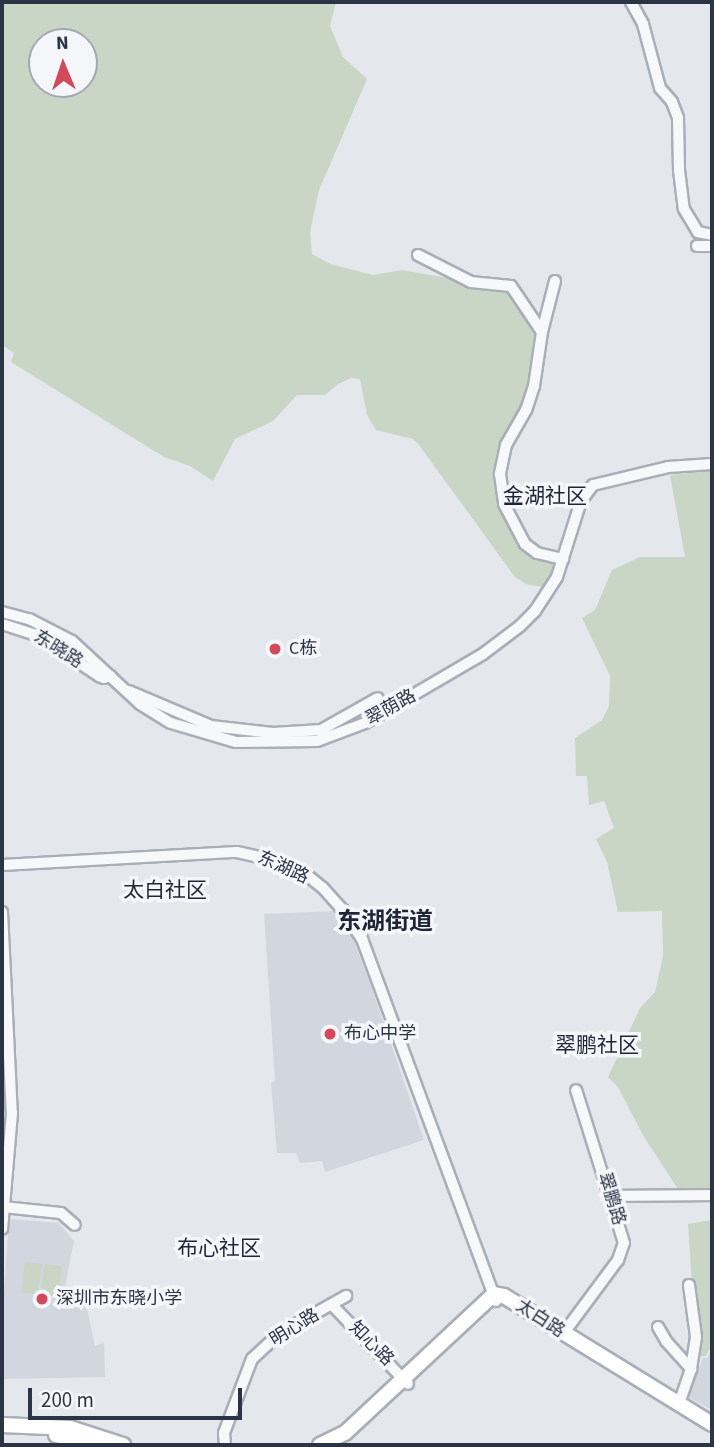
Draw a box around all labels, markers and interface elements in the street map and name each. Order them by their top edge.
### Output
north arrow [28,28,98,98]
text: N [56,30,69,57]
district label: 金湖社区 [503,483,587,509]
street label: 东晓路 [29,627,87,673]
place label: C栋 [289,638,317,660]
marker: C栋 [267,641,283,657]
street label: 翠荫路 [362,685,420,731]
street label: 东湖路 [254,847,312,889]
district label: 太白社区 [123,877,207,903]
district label: 东湖街道 [337,908,433,936]
place label: 布心中学 [344,1023,416,1045]
marker: 布心中学 [322,1026,338,1042]
district label: 翠鹏社区 [555,1032,639,1058]
street label: 翠鹏路 [593,1170,629,1228]
district label: 布心社区 [177,1235,261,1261]
place label: 深圳市东晓小学 [56,1288,182,1310]
marker: 深圳市东晓小学 [34,1291,50,1307]
street label: 太白路 [511,1295,569,1343]
street label: 明心路 [266,1305,324,1351]
street label: 知心路 [344,1317,398,1371]
scale bar [32,1374,245,1418]
text: 200 m [41,1385,94,1415]

